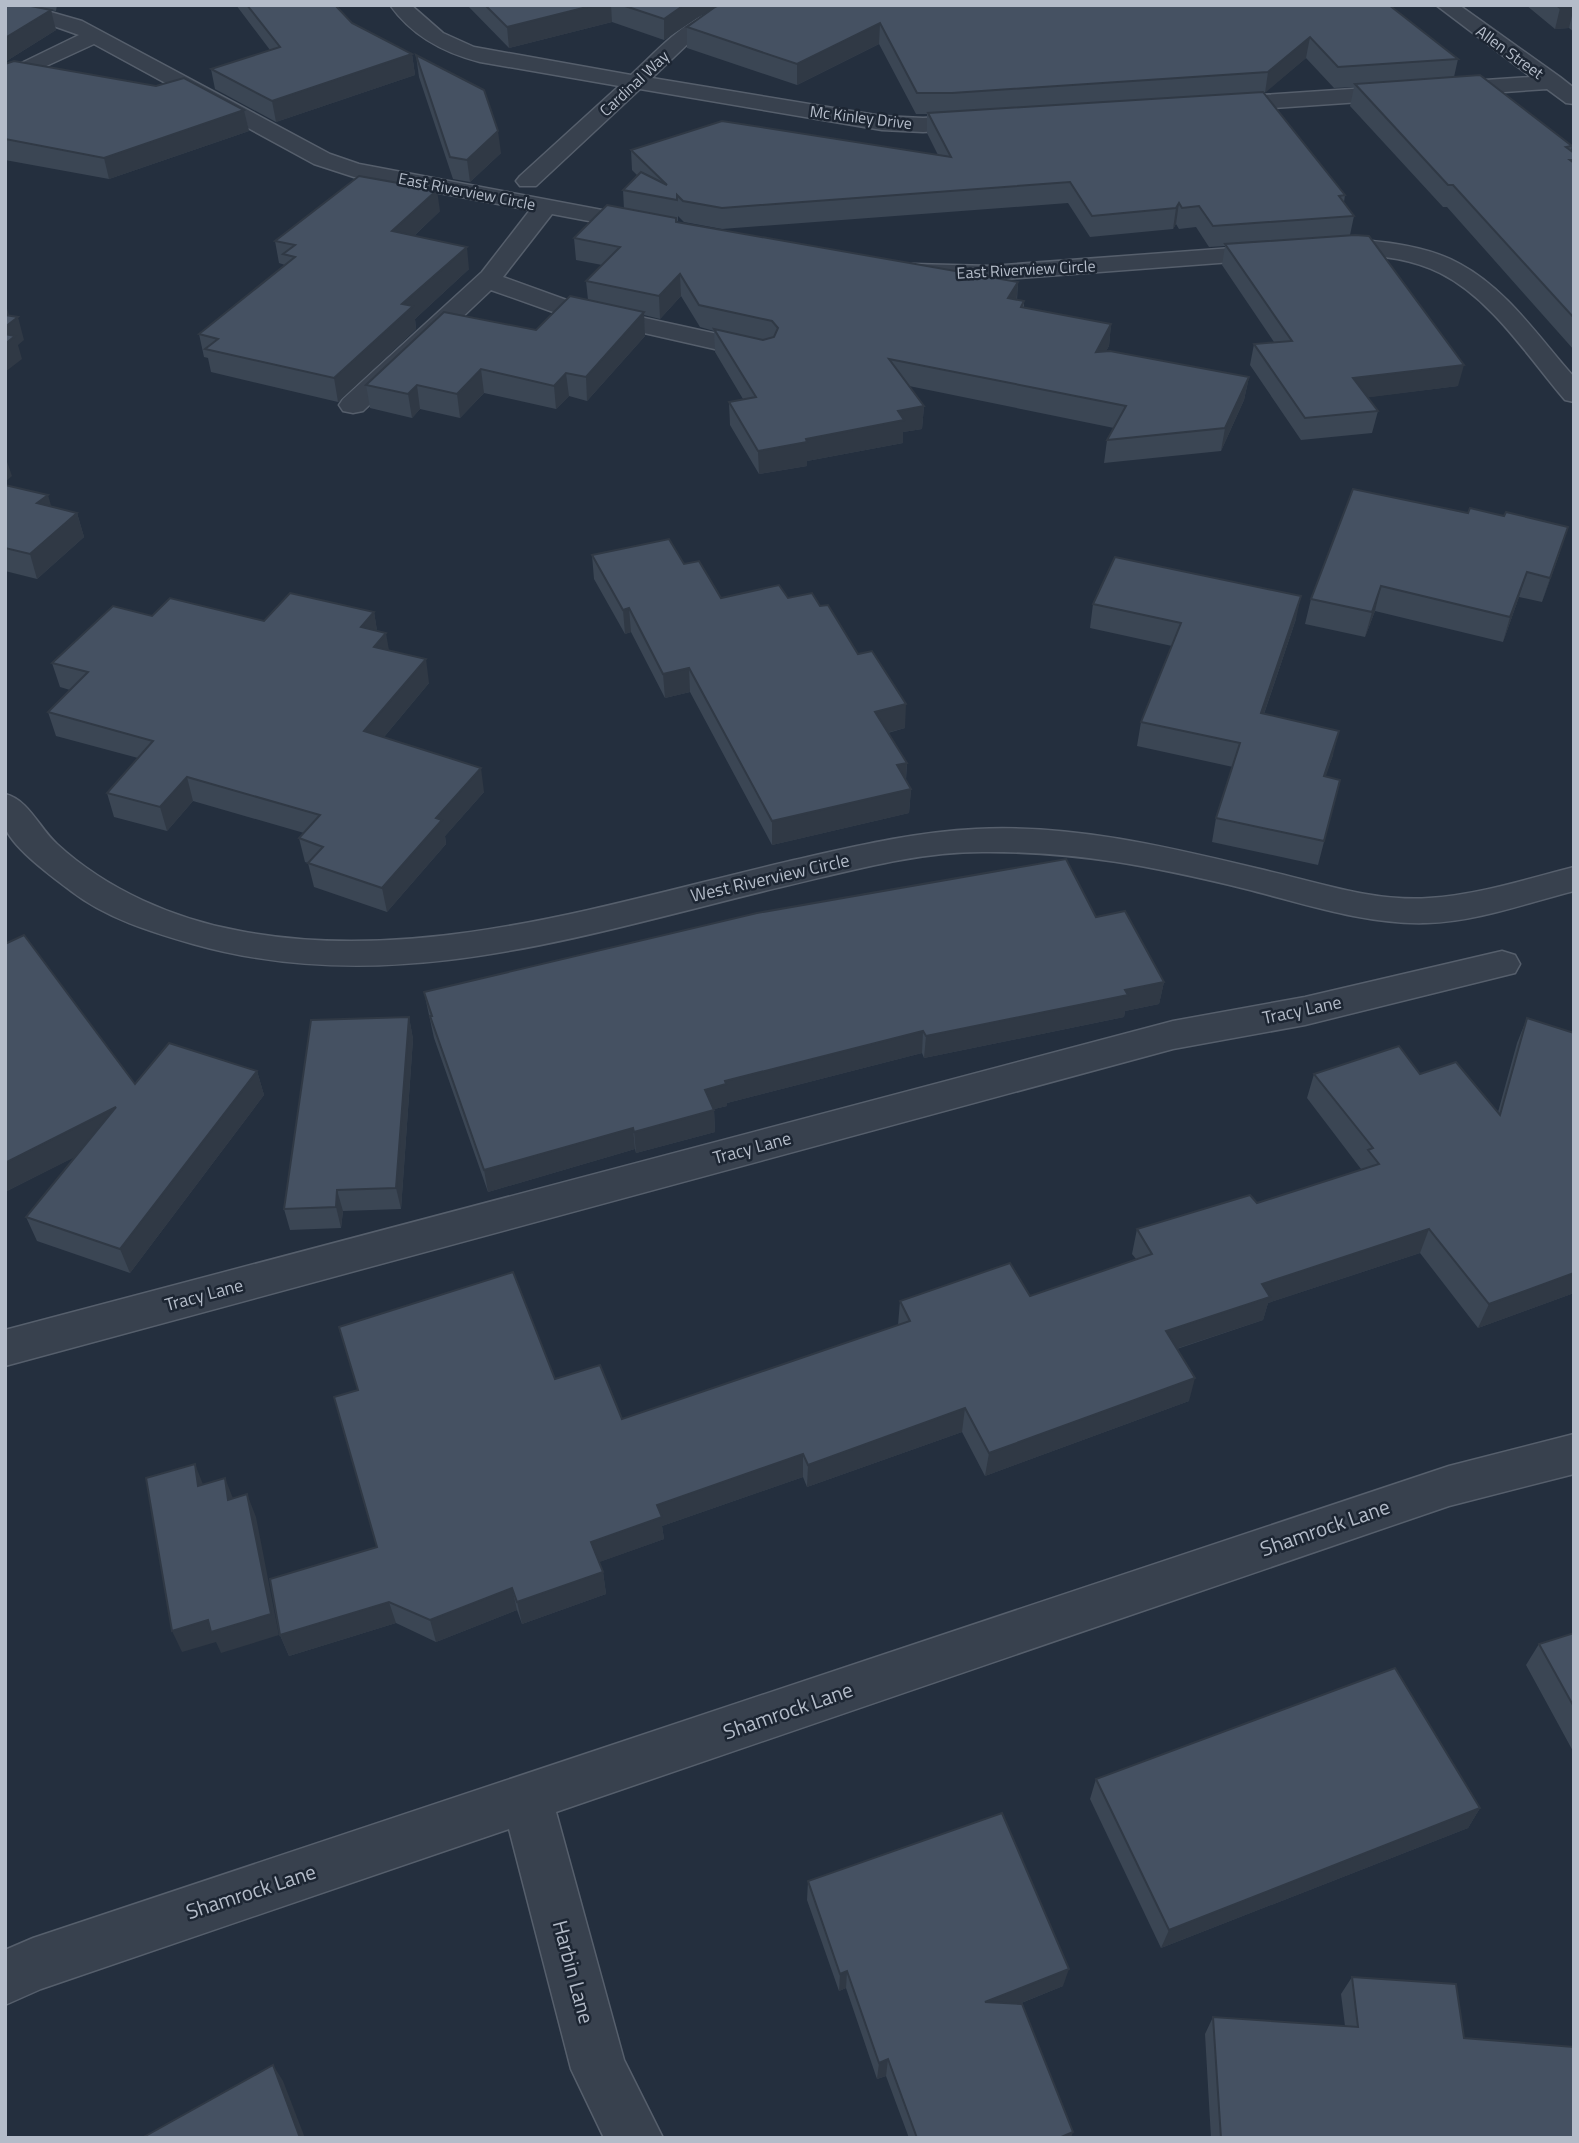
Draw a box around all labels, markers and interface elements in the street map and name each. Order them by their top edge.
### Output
street label: Allen Street [1471,19,1549,85]
street label: Cardinal Way [594,44,674,122]
street label: Mc Kinley Drive [808,99,914,135]
street label: East Riverview Circle [396,166,538,216]
street label: East Riverview Circle [956,253,1096,285]
street label: West Riverview Circle [688,846,852,909]
street label: Tracy Lane [1260,988,1344,1031]
street label: Tracy Lane [710,1124,794,1171]
street label: Tracy Lane [162,1271,246,1318]
street label: Shamrock Lane [1256,1490,1394,1564]
street label: Shamrock Lane [719,1673,857,1747]
street label: Shamrock Lane [181,1855,320,1927]
street label: Harbin Lane [545,1916,603,2027]

